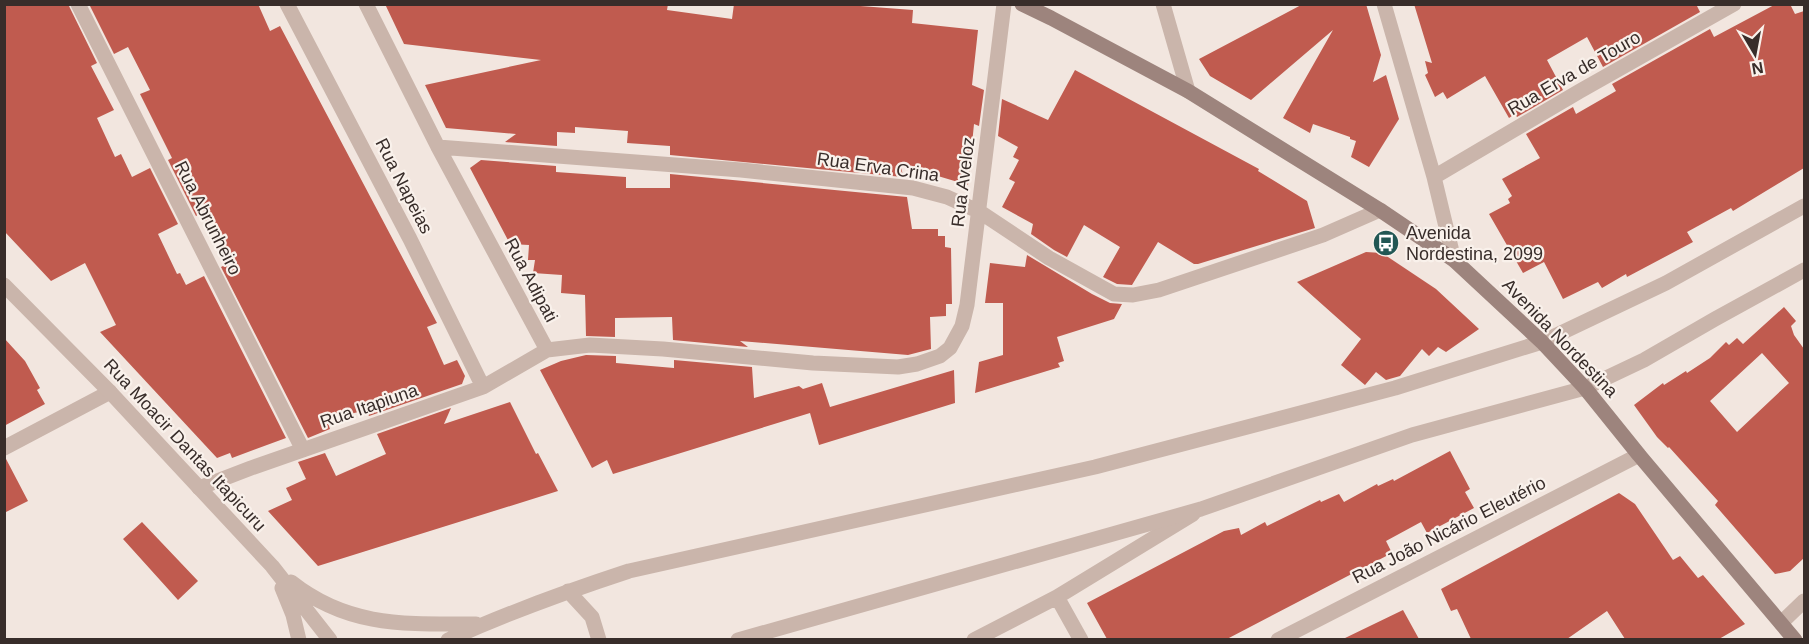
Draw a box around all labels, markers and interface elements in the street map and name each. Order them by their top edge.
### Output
north arrow [1725,24,1785,84]
street label: Rua Erva de Touro [1504,27,1644,119]
text: N [1750,59,1765,78]
street label: Rua Napeias [371,135,437,237]
street label: Rua Aveloz [948,136,978,228]
street label: Rua Erva Crina [816,149,941,186]
street label: Rua Abrunheiro [171,158,245,278]
place label: Avenida Nordestina, 2099 [1406,223,1543,264]
bus stop icon: Avenida Nordestina, 2099 [1371,228,1401,258]
street label: Rua Adipati [501,235,561,325]
street label: Avenida Nordestina [1498,275,1622,402]
street label: Rua Moacir Dantas Itapicuru [100,355,270,535]
street label: Rua Itapiuna [317,380,421,432]
street label: Rua João Nicário Eleutério [1349,472,1549,588]

